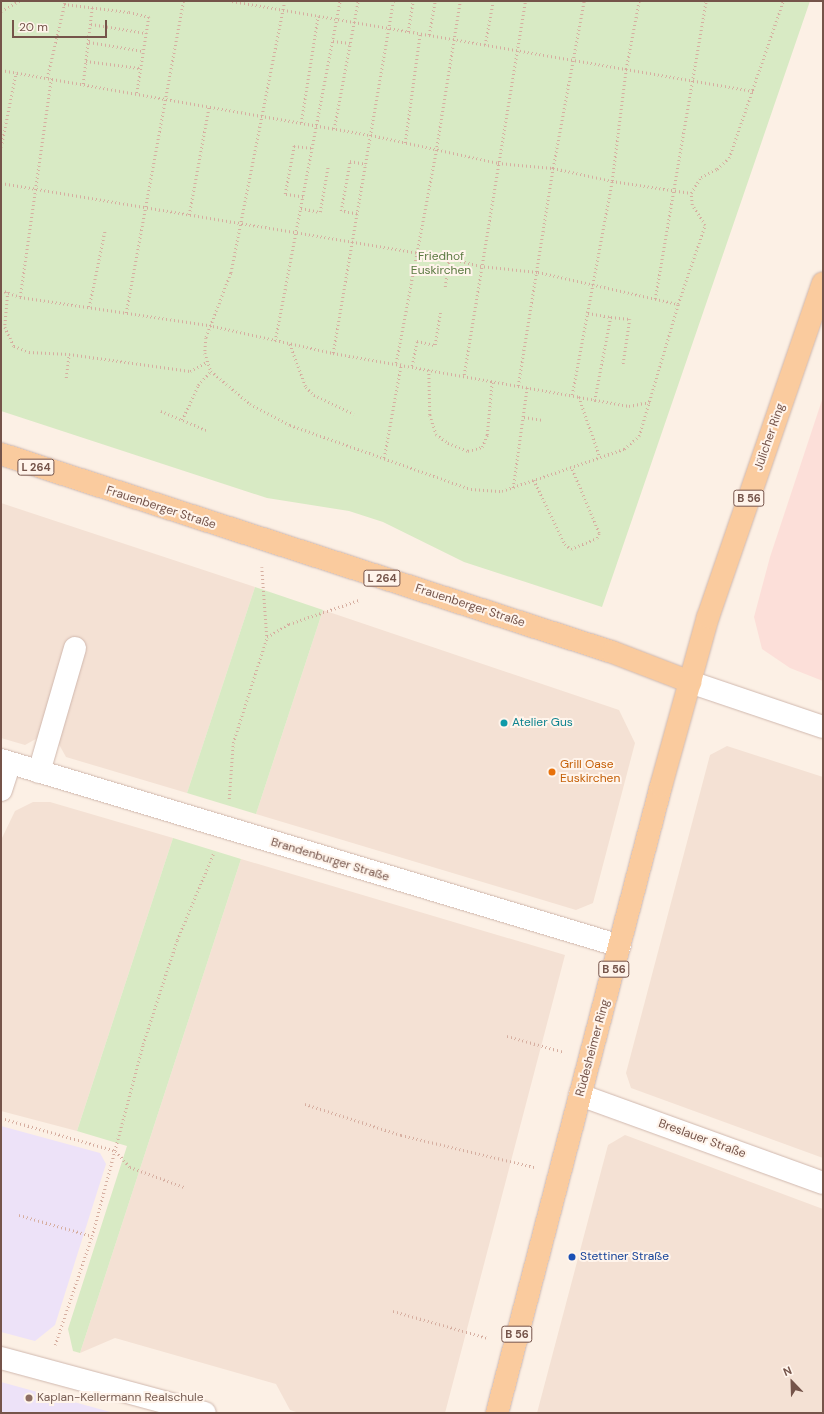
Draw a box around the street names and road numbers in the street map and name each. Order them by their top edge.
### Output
street label: Jülicher Ring [752,401,788,473]
road number: L 264 [17,458,55,476]
street label: Frauenberger Straße [104,483,218,533]
road number: B 56 [733,489,765,507]
road number: L 264 [363,569,401,587]
street label: Frauenberger Straße [413,581,527,631]
street label: Brandenburger Straße [269,835,391,885]
road number: B 56 [598,960,630,978]
street label: Rüdesheimer Ring [573,998,613,1098]
street label: Breslauer Straße [656,1116,748,1162]
road number: B 56 [501,1325,533,1343]

